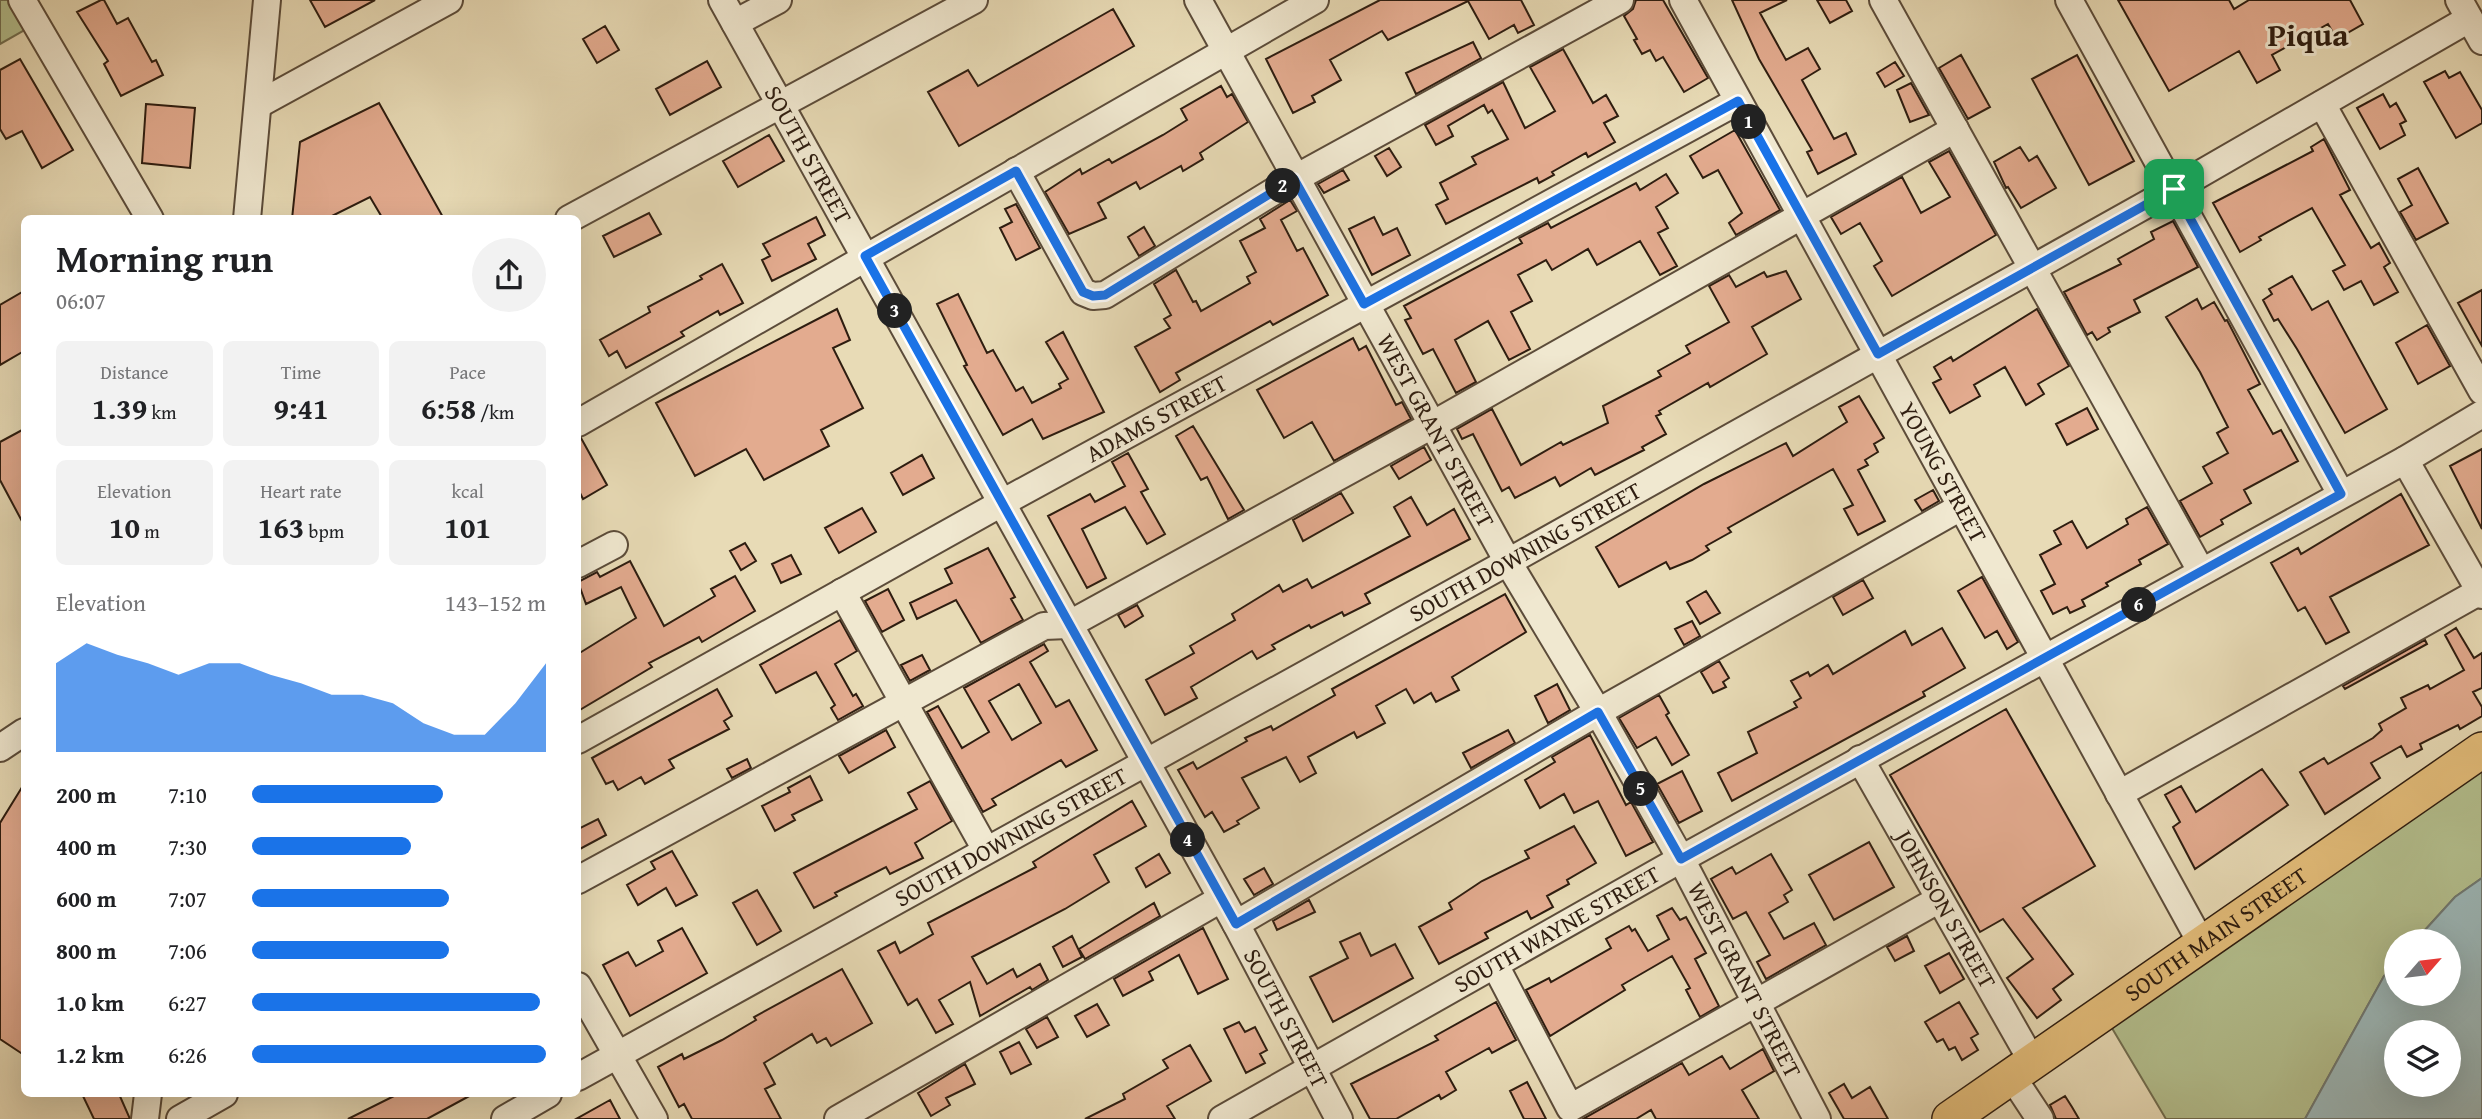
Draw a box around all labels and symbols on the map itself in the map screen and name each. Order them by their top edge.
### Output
district label: Piqua [2267,11,2349,58]
street label: SOUTH STREET [756,79,861,230]
pin: 1 [1732,104,1766,140]
pin [2144,159,2204,219]
pin: 2 [1266,168,1300,204]
pin: 3 [878,294,912,328]
street label: WEST GRANT STREET [1368,327,1504,534]
street label: ADAMS STREET [1079,365,1233,471]
street label: YOUNG STREET [1890,395,1996,549]
street label: SOUTH DOWNING STREET [1402,473,1648,631]
pin: 6 [2122,588,2156,622]
street label: SOUTH DOWNING STREET [888,758,1134,915]
pin: 5 [1624,772,1658,806]
street label: JOHNSON STREET [1885,821,2005,995]
pin: 4 [1170,822,1206,858]
street label: SOUTH WAYNE STREET [1447,856,1666,1001]
street label: SOUTH MAIN STREET [2117,858,2315,1010]
street label: WEST GRANT STREET [1679,876,1810,1084]
north arrow [2384,929,2460,1006]
street label: SOUTH STREET [1235,942,1338,1094]

